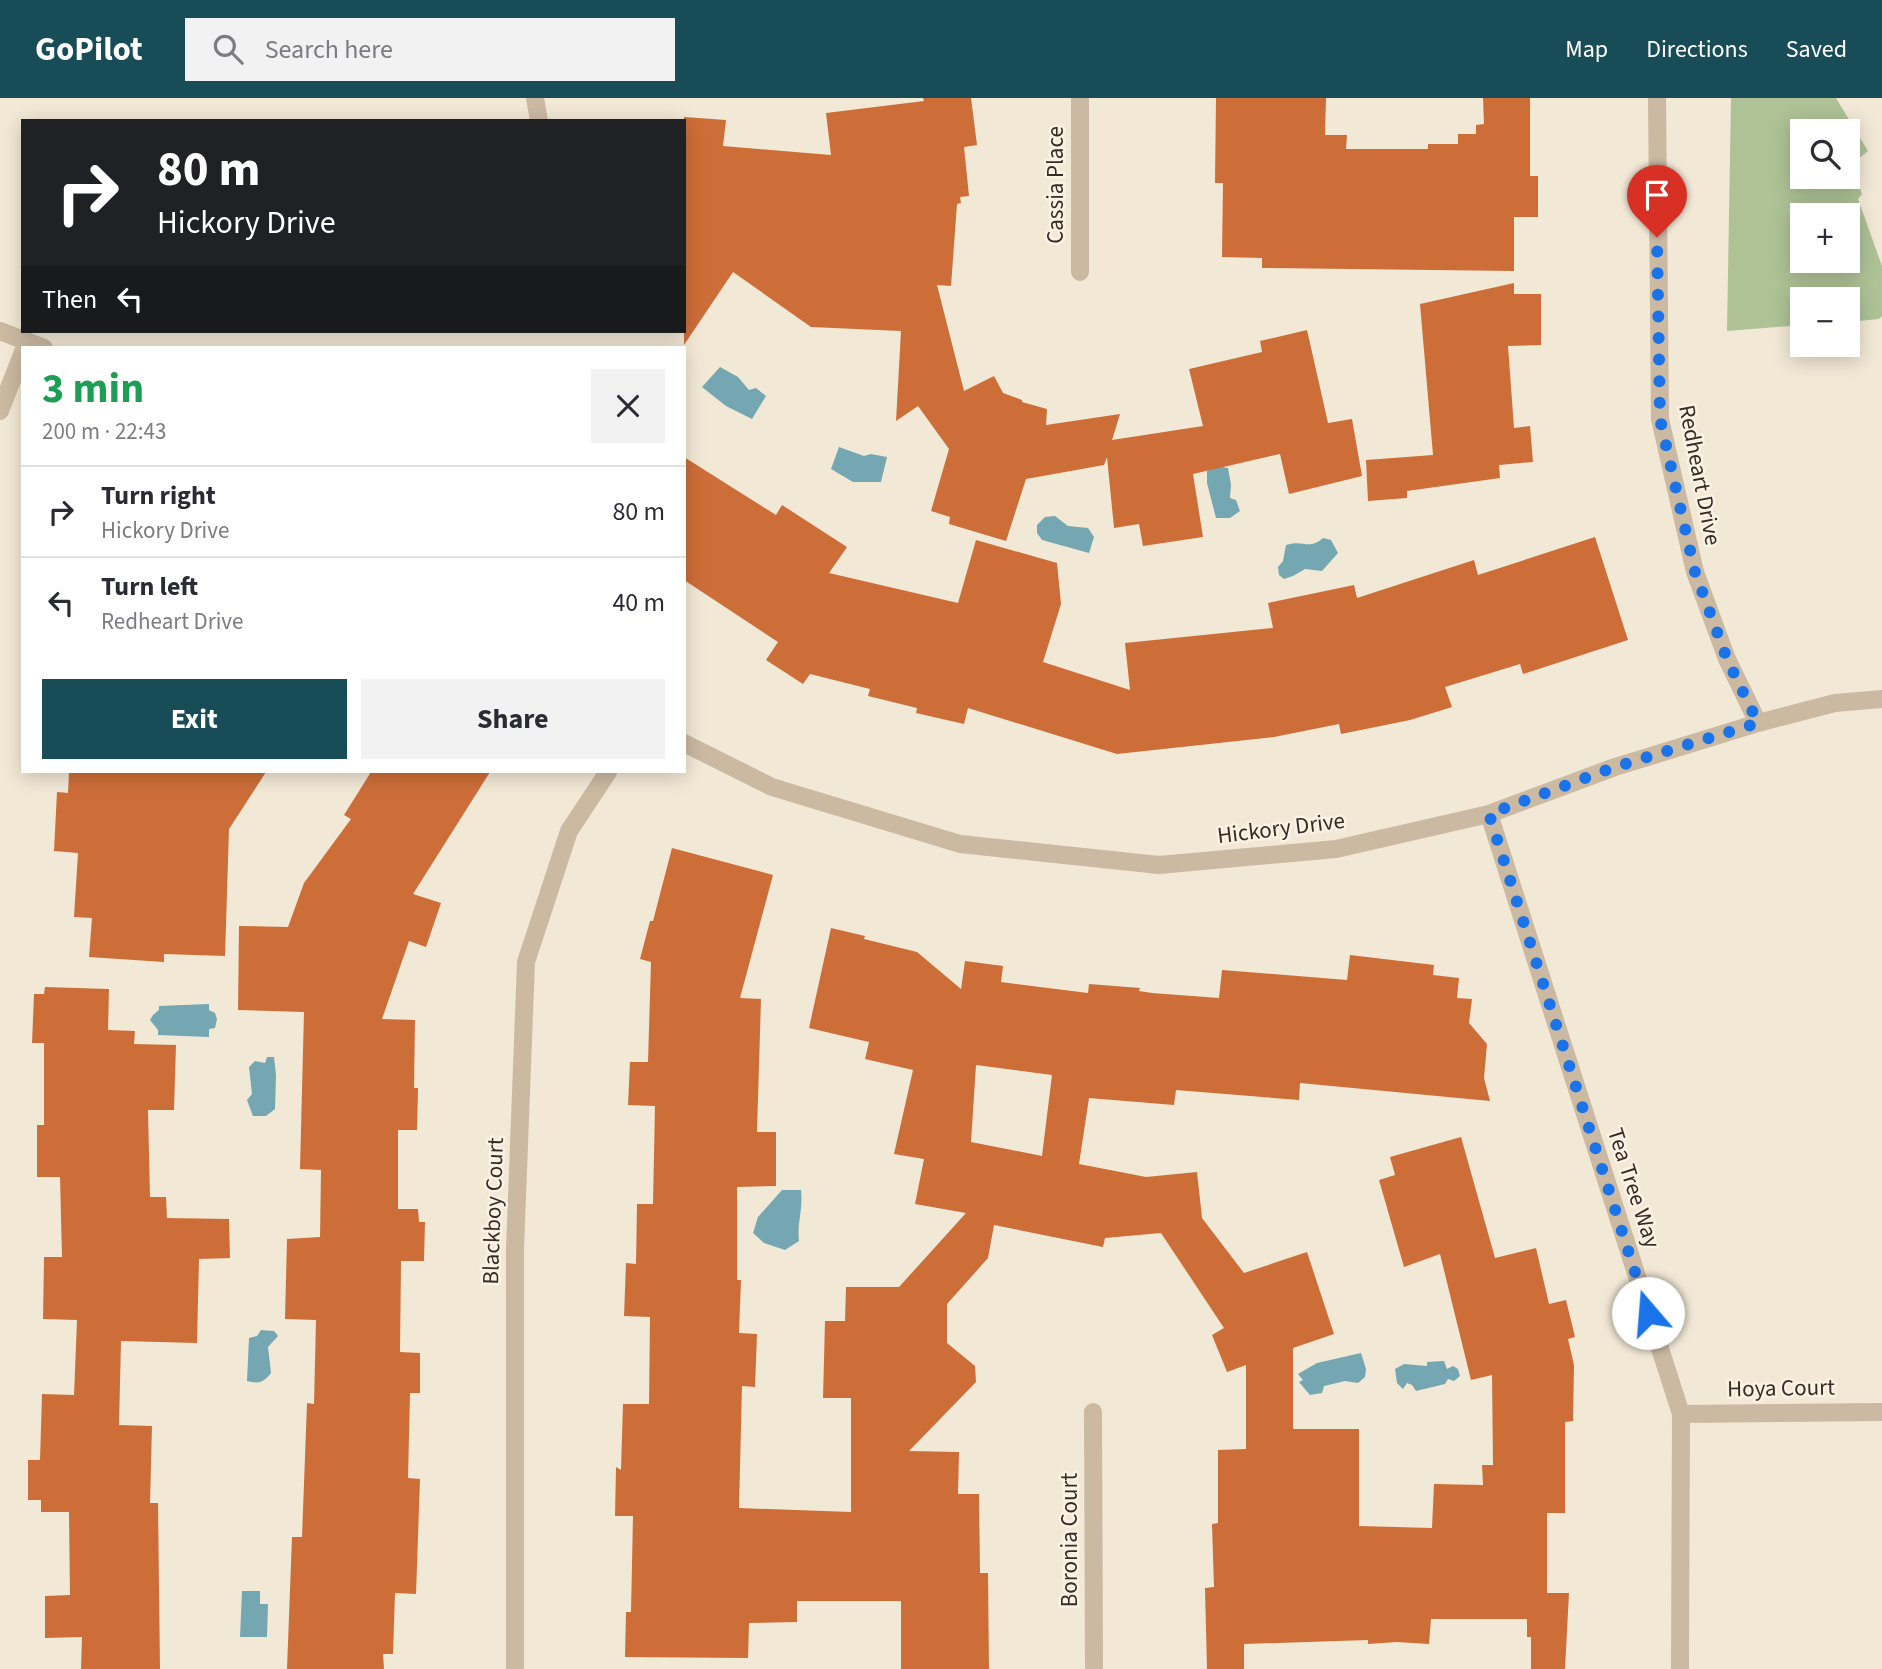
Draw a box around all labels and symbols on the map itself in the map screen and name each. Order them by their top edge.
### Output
street label: Cassia Place [1039,126,1072,244]
pin [1627,165,1687,237]
street label: Redheart Drive [1670,402,1730,548]
street label: Hickory Drive [1215,804,1347,852]
street label: Tea Tree Way [1599,1124,1669,1253]
street label: Blackboy Court [474,1137,512,1285]
position arrow [1611,1276,1685,1350]
street label: Hoya Court [1727,1371,1835,1405]
street label: Boronia Court [1053,1473,1086,1607]

